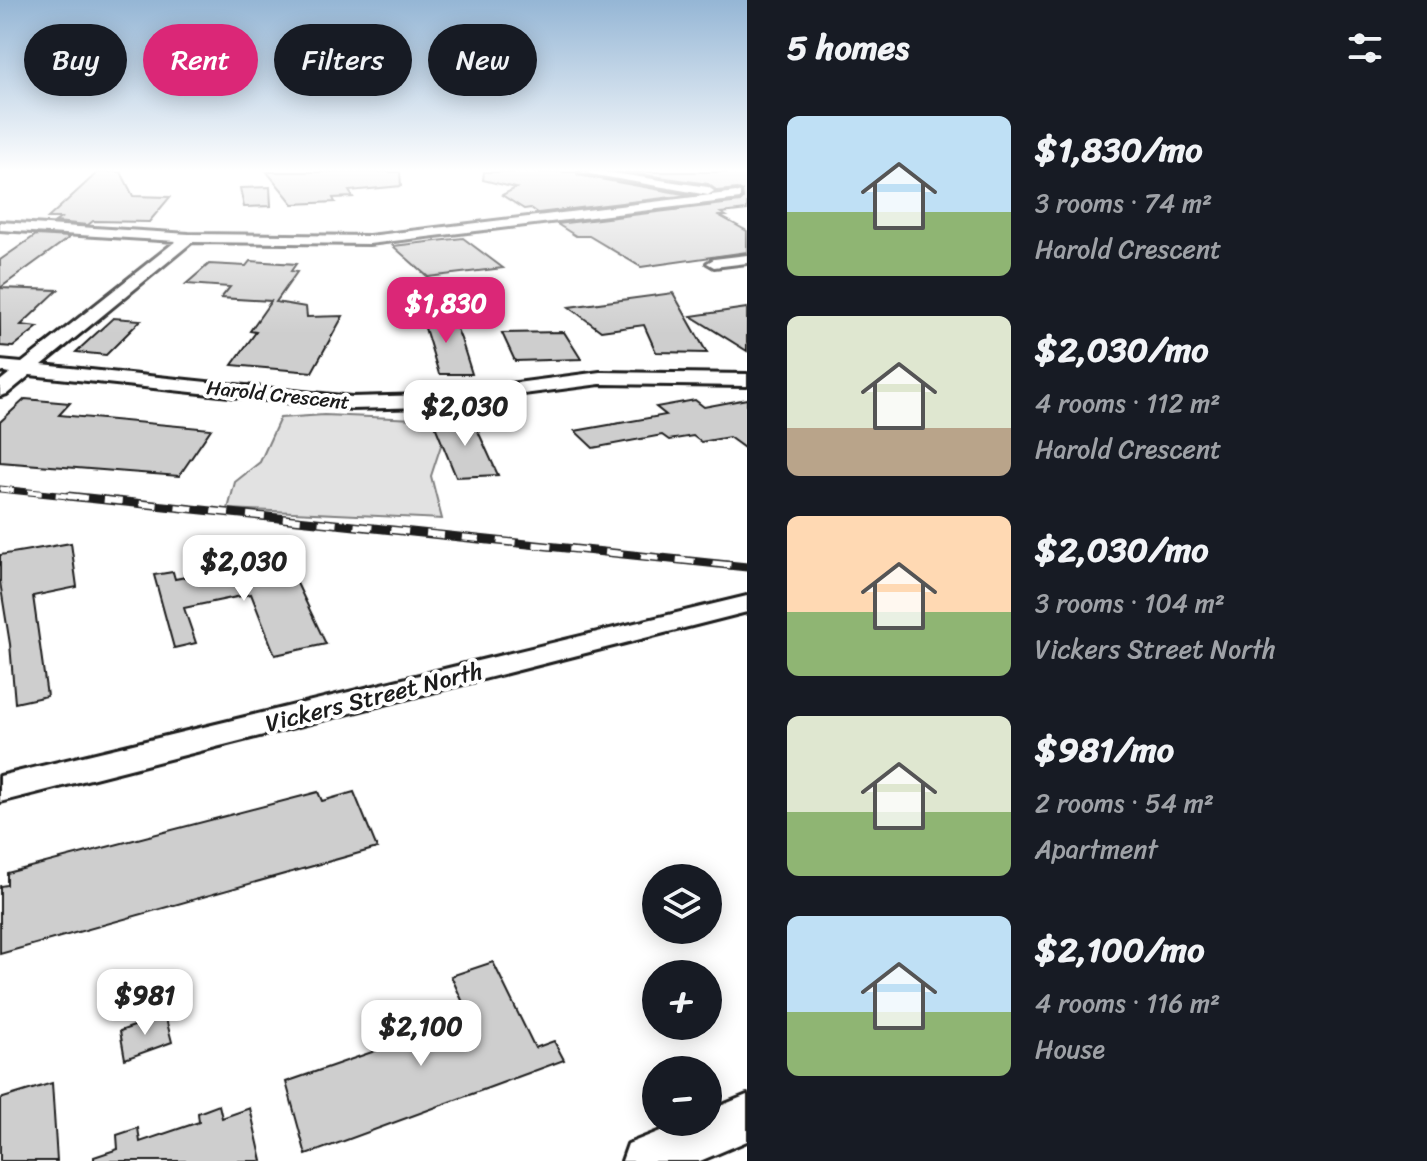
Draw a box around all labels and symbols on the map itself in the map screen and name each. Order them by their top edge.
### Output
pin: $1,830 [381,277,511,345]
street label: Harold Crescent [205,370,351,420]
pin: $2,030 [400,380,530,448]
pin: $2,030 [179,535,309,603]
street label: Vickers Street North [261,650,487,744]
pin: $981 [98,969,192,1037]
pin: $2,100 [356,1000,486,1068]

